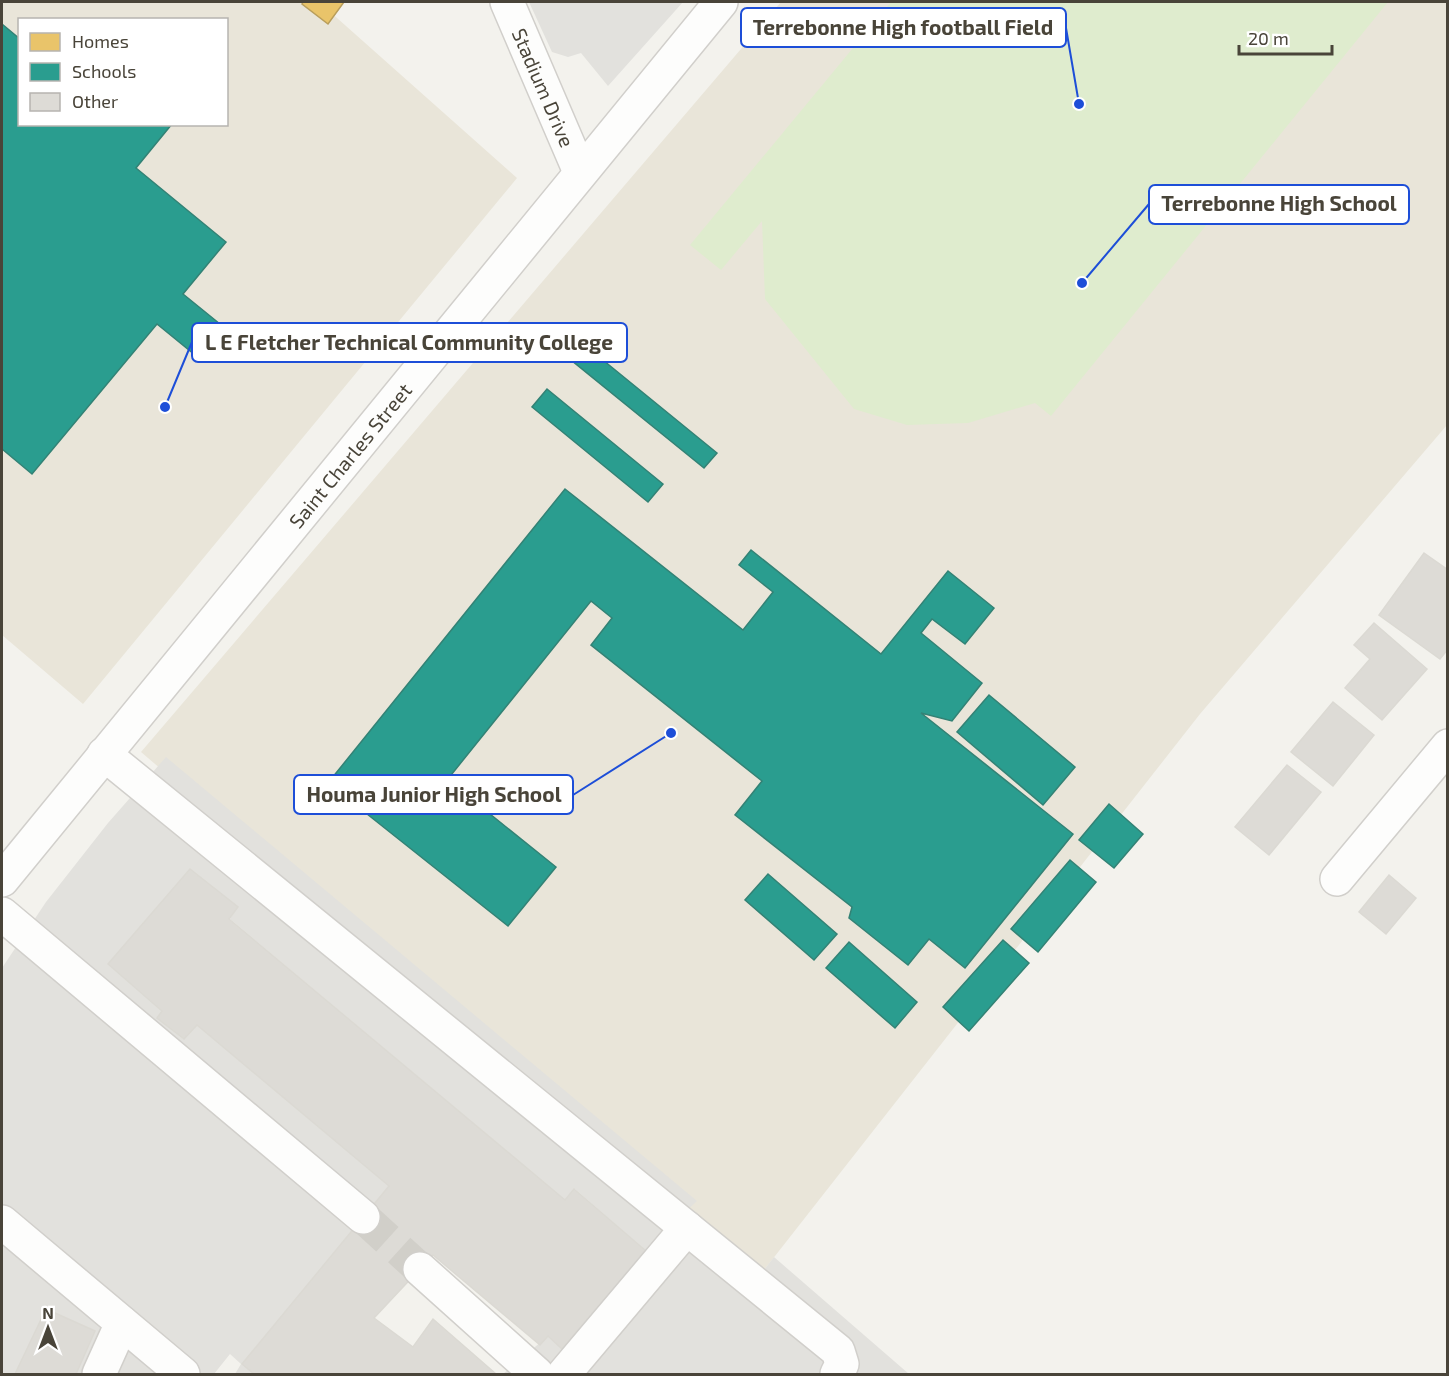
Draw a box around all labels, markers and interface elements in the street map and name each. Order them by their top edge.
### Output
callout: Terrebonne High football Field [741,8,1066,47]
text: Terrebonne High football Field [753,14,1053,39]
legend [18,18,228,126]
scale bar [1239,18,1332,56]
street label: Stadium Drive [508,24,580,151]
text: 20 m [1248,27,1289,49]
text: Homes [72,30,129,52]
text: Schools [72,60,136,82]
text: Other [72,90,118,112]
callout: Terrebonne High School [1149,185,1409,224]
text: Terrebonne High School [1161,190,1397,215]
callout: L E Fletcher Technical Community College [192,323,627,362]
text: L E Fletcher Technical Community College [205,329,613,355]
street label: Saint Charles Street [284,378,416,532]
callout: Houma Junior High School [294,775,573,814]
text: Houma Junior High School [306,781,562,806]
north arrow [18,1298,78,1358]
text: N [42,1303,54,1322]

